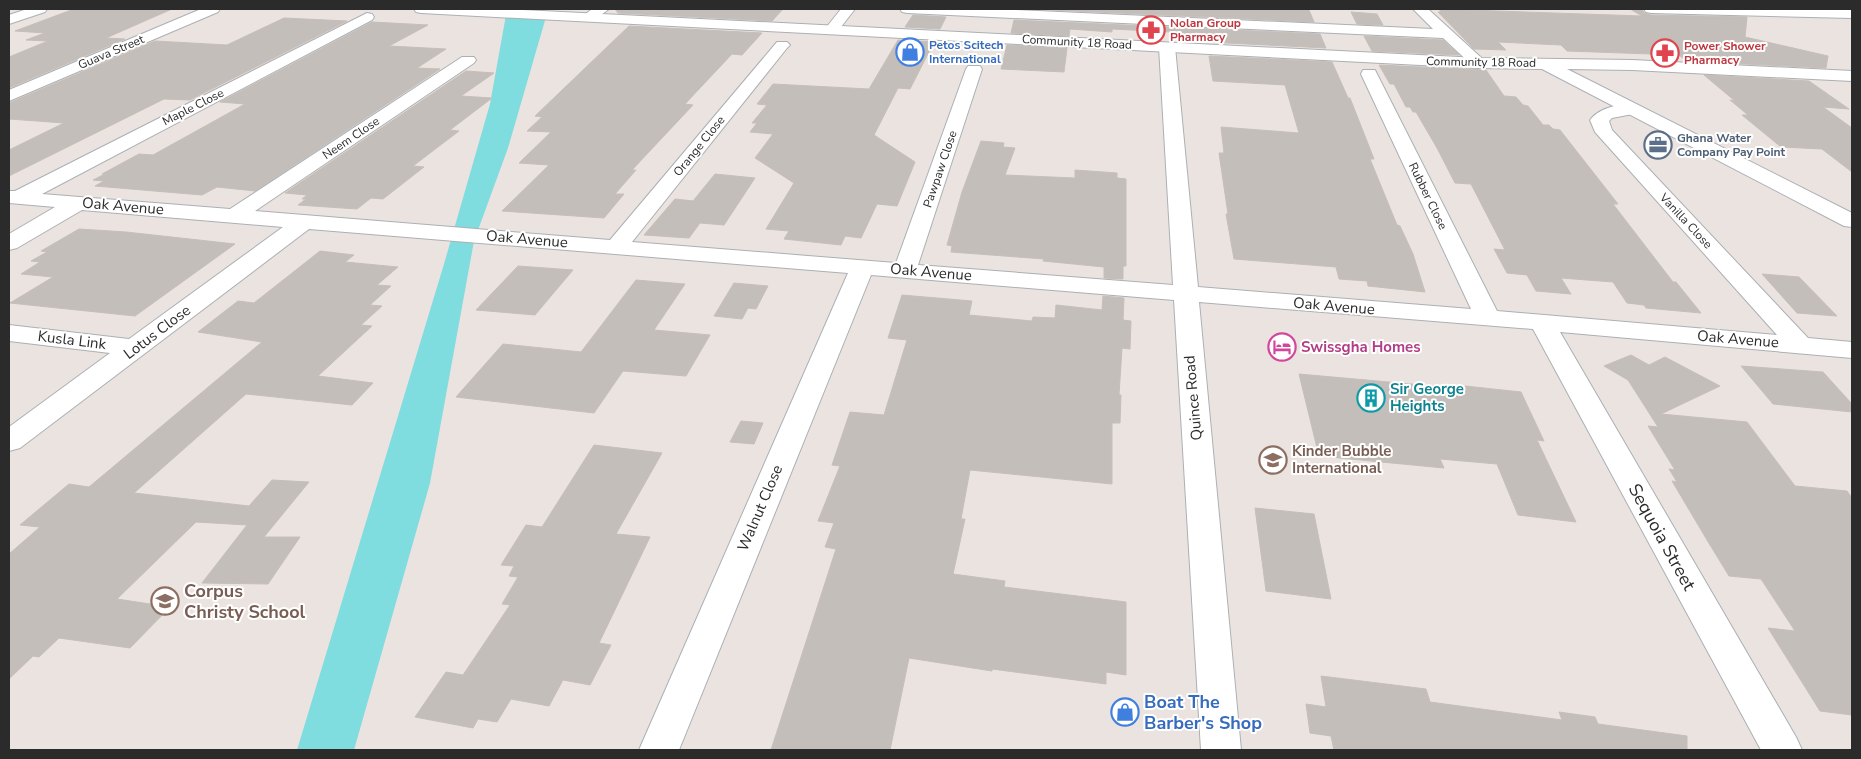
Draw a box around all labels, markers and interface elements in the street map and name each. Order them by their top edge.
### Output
pharmacy icon: Nolan Group Pharmacy [1136,15,1166,45]
place label: Nolan Group Pharmacy [1170,15,1241,45]
street label: Guava Street [76,31,147,73]
street label: Community 18 Road [1022,31,1132,53]
shop icon: Petos Scitech International [895,37,925,67]
place label: Petos Scitech International [929,37,1004,67]
pharmacy icon: Power Shower Pharmacy [1650,38,1680,68]
place label: Power Shower Pharmacy [1684,38,1766,68]
street label: Community 18 Road [1426,53,1536,71]
street label: Maple Close [160,85,226,129]
street label: Orange Close [670,112,728,180]
street label: Neem Close [319,113,383,163]
street label: Pawpaw Close [919,128,961,210]
office icon: Ghana Water Company Pay Point [1643,130,1673,160]
place label: Ghana Water Company Pay Point [1677,130,1786,160]
street label: Rubber Close [1405,160,1451,232]
street label: Vanilla Close [1655,189,1716,252]
street label: Oak Avenue [81,192,165,220]
street label: Oak Avenue [485,225,569,253]
street label: Oak Avenue [889,258,973,286]
street label: Oak Avenue [1292,292,1376,320]
street label: Lotus Close [119,300,195,364]
street label: Oak Avenue [1696,325,1780,353]
street label: Kusla Link [37,326,108,354]
hotel icon: Swissgha Homes [1267,332,1297,362]
place label: Swissgha Homes [1301,337,1421,357]
street label: Quince Road [1179,355,1207,441]
place label: Sir George Heights [1390,379,1464,416]
building icon: Sir George Heights [1356,383,1386,413]
place label: Kinder Bubble International [1292,441,1391,478]
school or university icon: Kinder Bubble International [1258,445,1288,475]
street label: Walnut Close [733,462,787,554]
street label: Sequoia Street [1623,479,1702,595]
place label: Corpus Christy School [184,579,306,624]
school or university icon: Corpus Christy School [150,586,180,616]
place label: Boat The Barber's Shop [1144,690,1262,735]
shop icon: Boat The Barber's Shop [1110,697,1140,727]

